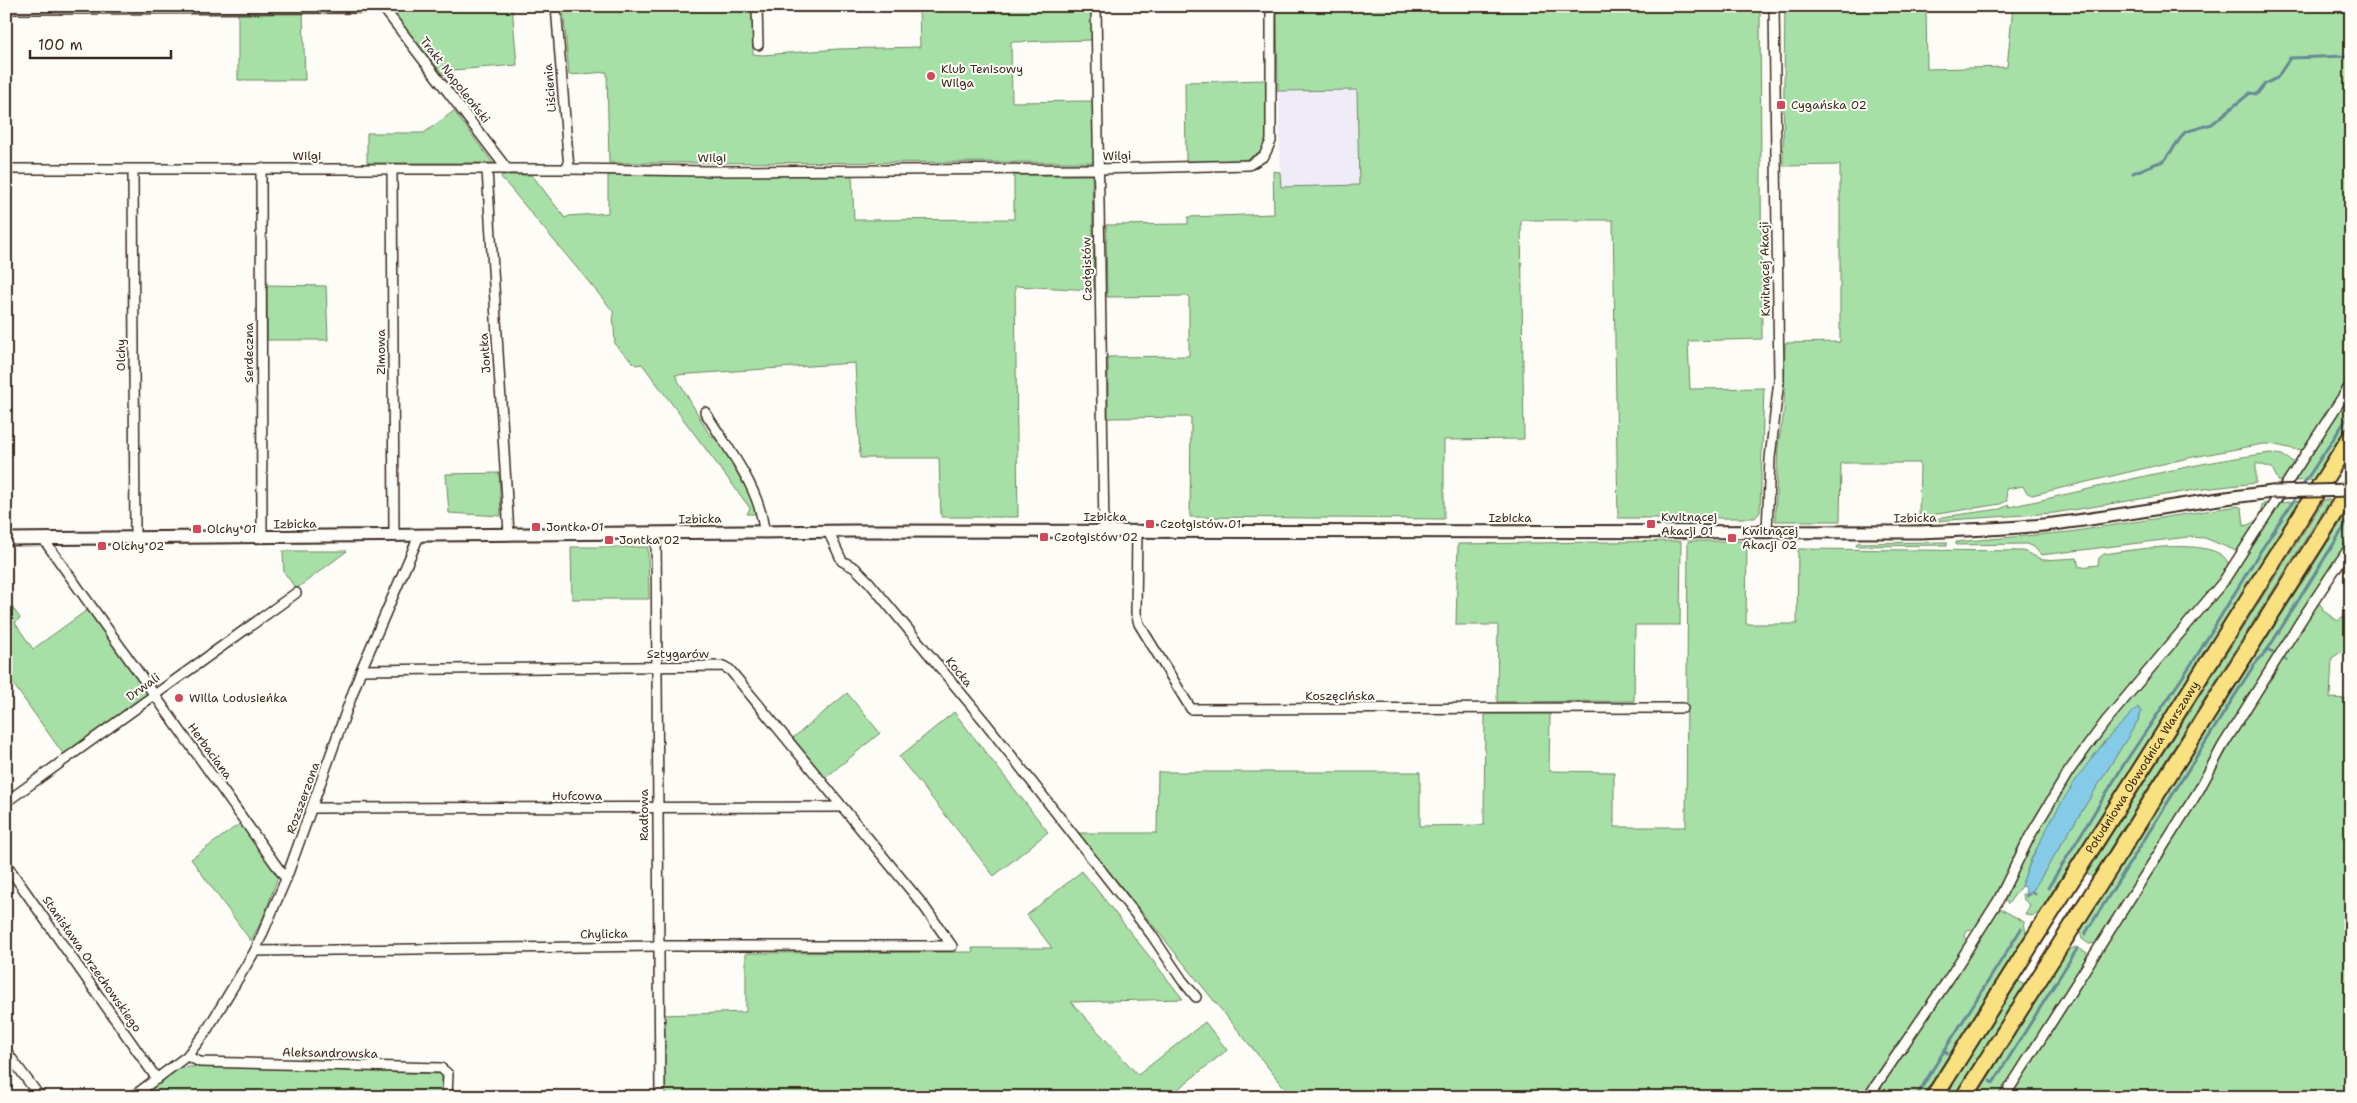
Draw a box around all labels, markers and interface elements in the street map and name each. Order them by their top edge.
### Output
scale bar [30,28,171,60]
street label: Trakt Napoleoński [416,34,494,126]
text: 100 m [38,35,83,55]
place label: Klub Tenisowy Wilga [941,61,1023,91]
street label: Liścienia [540,63,560,113]
marker: Klub Tenisowy Wilga [925,70,937,82]
place label: Cygańska 02 [1791,97,1867,113]
marker: Cygańska 02 [1775,99,1787,111]
street label: Wilgi [293,148,321,164]
street label: Wilgi [1102,148,1132,164]
street label: Wilgi [698,150,726,166]
street label: Kwitnącej Akacji [1756,221,1774,317]
street label: Czołgistów [1078,236,1096,301]
street label: Serdeczna [241,322,257,383]
street label: Zimowa [373,329,389,375]
street label: Jontka [476,332,494,374]
street label: Olchy [113,339,129,371]
street label: Izbicka [1083,509,1127,525]
place label: Kwitnącej Akacji 01 [1661,509,1717,539]
street label: Izbicka [1488,510,1532,526]
street label: Izbicka [1893,510,1937,526]
street label: Izbicka [678,511,722,527]
street label: Izbicka [273,516,317,532]
place label: Czołgistów 01 [1160,516,1241,532]
marker: Czołgistów 01 [1144,518,1156,530]
marker: Kwitnącej Akacji 01 [1645,518,1657,530]
place label: Jontka 01 [546,519,604,535]
place label: Olchy 01 [207,521,257,537]
marker: Jontka 01 [530,521,542,533]
marker: Olchy 01 [191,523,203,535]
place label: Kwitnącej Akacji 02 [1742,523,1798,553]
place label: Czołgistów 02 [1054,529,1138,545]
marker: Czołgistów 02 [1038,531,1050,543]
place label: Jontka 02 [619,532,680,548]
marker: Kwitnącej Akacji 02 [1726,532,1738,544]
marker: Jontka 02 [603,534,615,546]
place label: Olchy 02 [112,538,165,554]
marker: Olchy 02 [96,540,108,552]
street label: Sztygarów [647,646,710,662]
street label: Kocka [942,654,976,691]
street label: Drwali [123,669,163,705]
street label: Południowa Obwodnica Warszawy [2082,678,2203,857]
street label: Koszęcińska [1305,688,1375,704]
place label: Willa Lodusieńka [189,690,288,706]
marker: Willa Lodusieńka [173,692,185,704]
street label: Herbaciana [184,720,236,783]
street label: Rozszerzona [283,759,324,836]
street label: Hufcowa [552,788,603,804]
street label: Radłowa [636,788,652,841]
street label: Stanisława Orzechowskiego [39,893,145,1035]
street label: Chylicka [580,926,629,942]
street label: Aleksandrowska [282,1044,379,1062]

